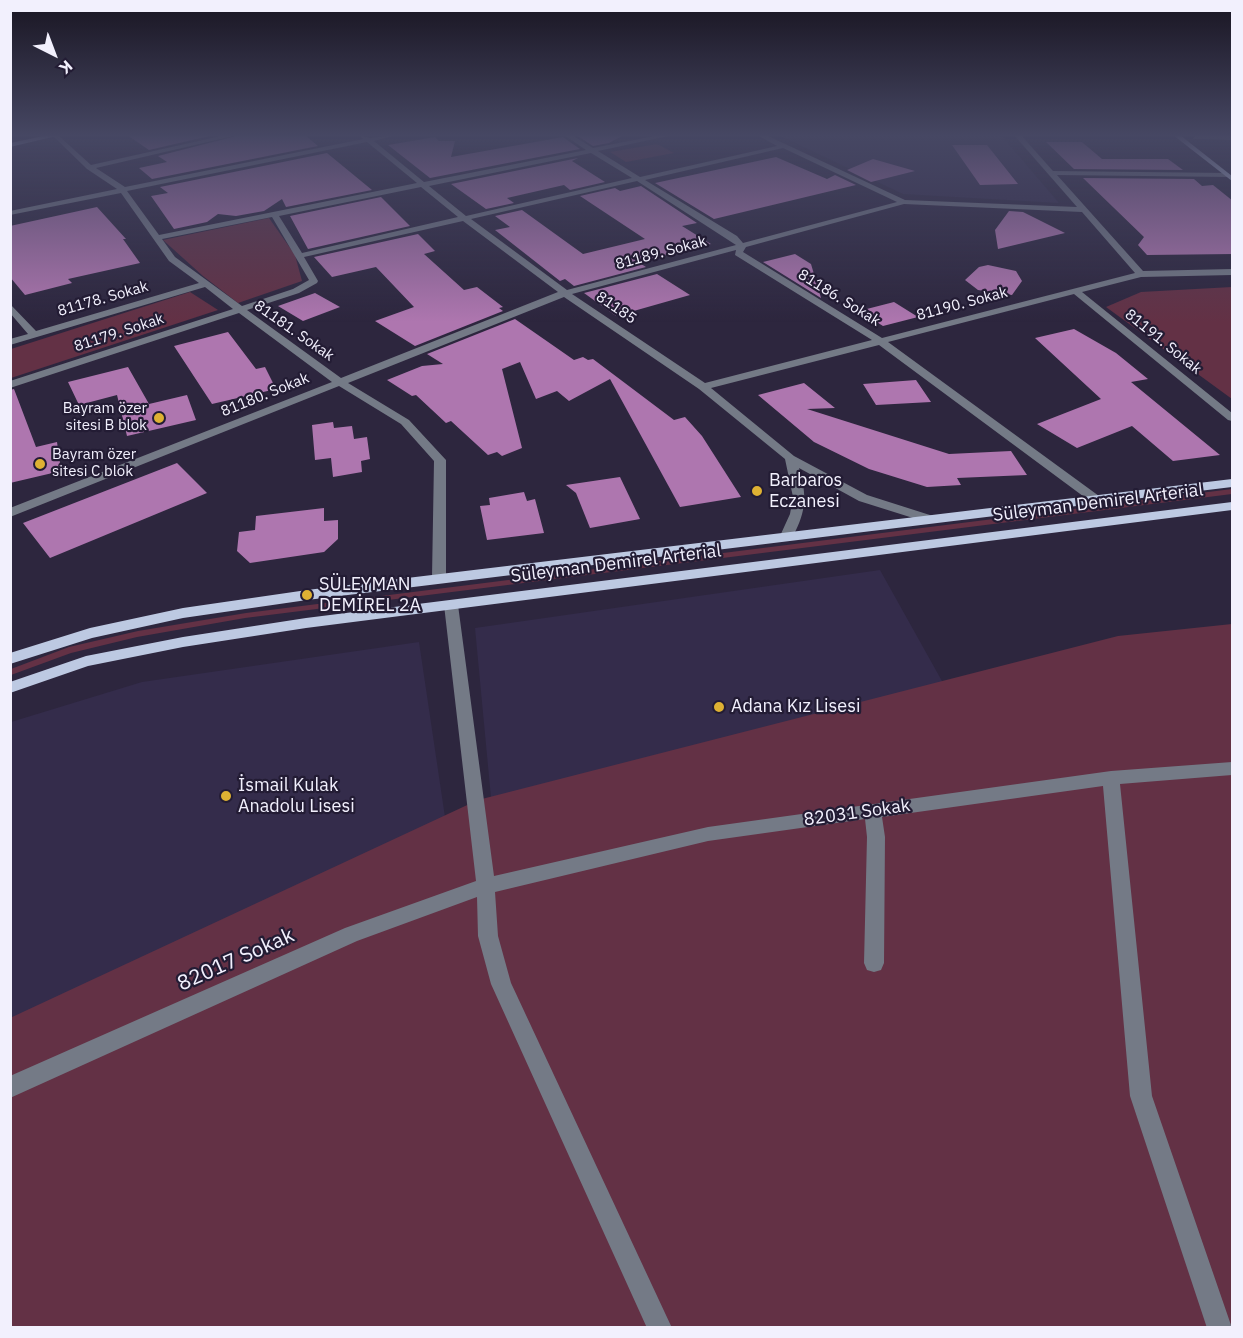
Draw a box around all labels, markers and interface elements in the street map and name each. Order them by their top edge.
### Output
north arrow [24,24,84,84]
text: K [55,56,77,79]
street label: 81189. Sokak [614,232,708,274]
street label: 81186. Sokak [795,266,883,330]
street label: 81178. Sokak [56,277,150,321]
street label: 81190. Sokak [915,283,1009,325]
street label: 81185 [592,288,640,328]
street label: 81181. Sokak [251,297,337,365]
street label: 81191. Sokak [1121,306,1205,378]
street label: 81179. Sokak [72,310,166,356]
street label: 81180. Sokak [218,369,312,421]
place label: Bayram özer sitesi B blok [63,400,147,435]
marker: Bayram özer sitesi B blok [152,411,166,425]
place label: Bayram özer sitesi C blok [52,446,136,481]
marker: Bayram özer sitesi C blok [33,457,47,471]
place label: Barbaros Eczanesi [769,470,842,512]
street label: Süleyman Demirel Arterial [992,479,1204,527]
marker: Barbaros Eczanesi [750,484,764,498]
street label: Süleyman Demirel Arterial [510,540,722,588]
place label: SÜLEYMAN DEMİREL 2A [319,574,421,616]
marker: SÜLEYMAN DEMİREL 2A [300,588,314,602]
place label: Adana Kız Lisesi [731,696,860,718]
marker: Adana Kız Lisesi [712,700,726,714]
place label: İsmail Kulak Anadolu Lisesi [238,775,355,818]
marker: İsmail Kulak Anadolu Lisesi [219,789,233,803]
street label: 82031 Sokak [802,795,912,831]
street label: 82017 Sokak [174,923,298,997]

